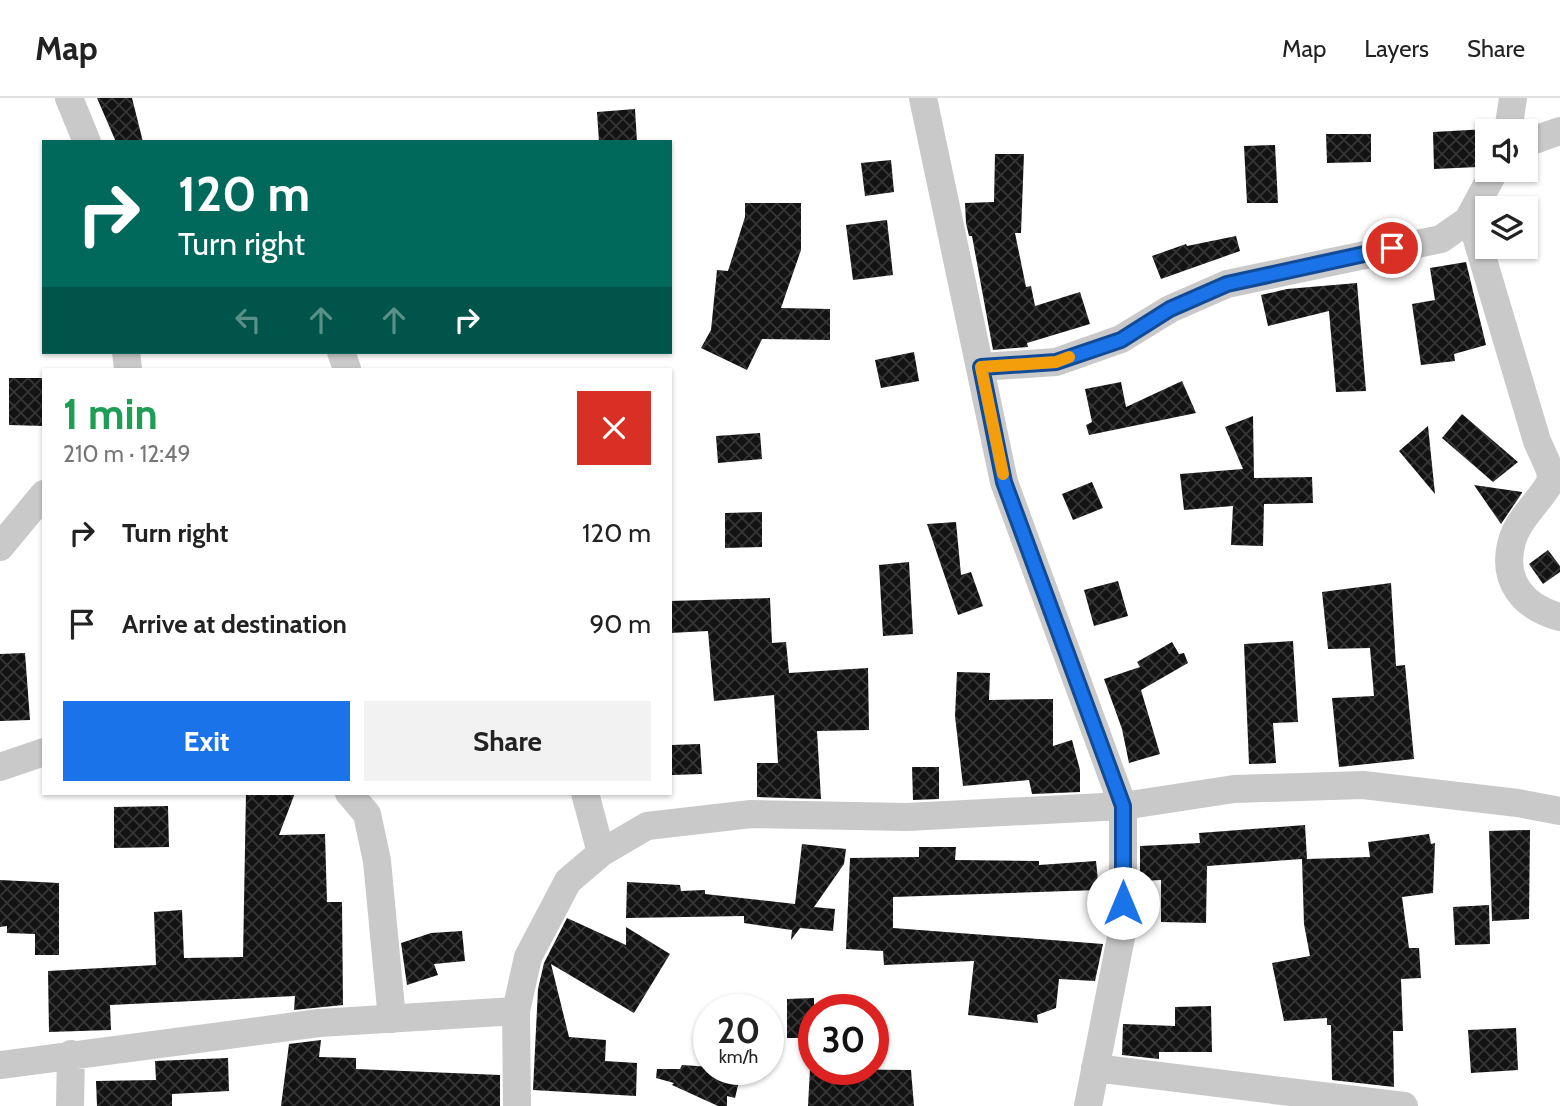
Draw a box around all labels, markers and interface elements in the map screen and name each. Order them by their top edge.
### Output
text: Map [35,28,98,68]
text: Map [1282,34,1326,63]
text: Layers [1364,34,1429,63]
text: Share [1467,34,1525,63]
map controls [1475,119,1538,259]
button: sound [1475,119,1538,182]
text: 120 m [178,164,310,223]
icon: right [63,168,154,259]
button: layers [1475,196,1538,259]
pin [1362,218,1422,278]
text: Turn right [178,224,305,263]
icon: arrive [1373,229,1411,267]
icon: left [229,301,267,339]
icon: ahead [302,301,340,339]
icon: ahead [375,301,413,339]
icon: right [448,301,486,339]
text: 1 min [63,388,158,440]
button: close [577,391,651,465]
text: 210 m · 12:49 [63,440,190,468]
icon: right [63,514,101,552]
text: Turn right [122,517,228,549]
text: 120 m [582,517,651,549]
icon: arrive [63,605,101,643]
text: Arrive at destination [122,608,347,640]
text: 90 m [589,608,651,640]
button: Exit [63,701,350,781]
button: Share [364,701,651,781]
position arrow [1086,866,1160,940]
speed limit sign: 30 [798,994,889,1085]
text: 20 [717,1009,760,1052]
text: km/h [719,1046,758,1068]

